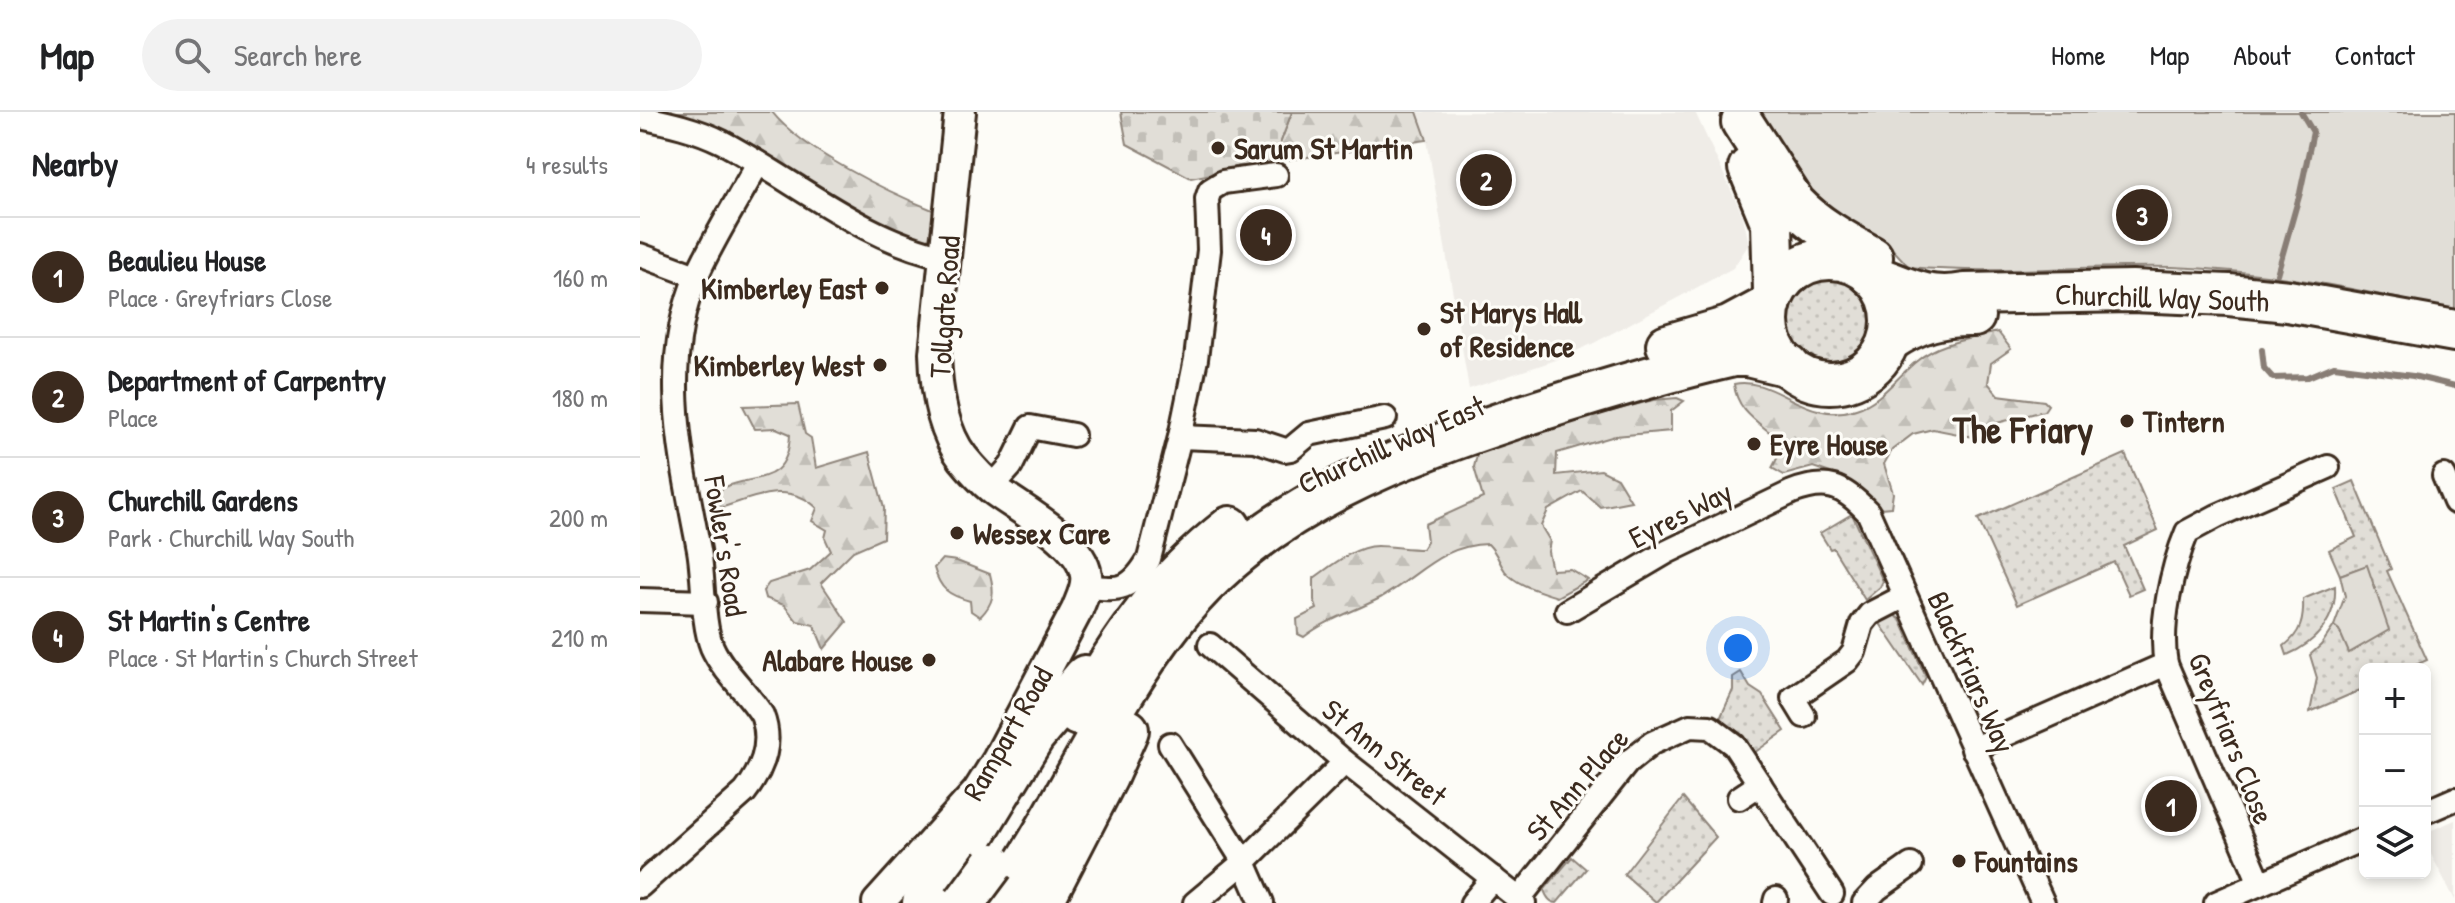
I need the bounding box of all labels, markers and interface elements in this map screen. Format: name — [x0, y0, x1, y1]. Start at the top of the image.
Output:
search box — [142, 19, 702, 91]
text: Map — [40, 29, 94, 81]
icon: search — [170, 33, 214, 77]
text: Search here — [234, 35, 362, 75]
text: Home — [2051, 36, 2106, 74]
text: Map — [2150, 36, 2189, 74]
text: About — [2233, 36, 2291, 74]
text: Contact — [2335, 36, 2415, 74]
place label: Sarum St Martin — [1234, 128, 1413, 168]
marker: Sarum St Martin — [1209, 139, 1227, 157]
text: Nearby — [32, 141, 118, 187]
text: 4 results — [526, 147, 608, 182]
pin: 2 — [1460, 150, 1512, 210]
pin: 3 — [2116, 185, 2168, 245]
pin: 4 — [1240, 205, 1292, 265]
street label: Tollgate Road — [919, 234, 969, 379]
text: Beaulieu House — [108, 240, 266, 280]
text: 1 — [53, 260, 63, 295]
text: 160 m — [553, 260, 608, 295]
place label: Kimberley East — [701, 268, 868, 309]
street label: Churchill Way South — [2054, 273, 2270, 321]
marker: Kimberley East — [873, 279, 891, 297]
text: Place · Greyfriars Close — [108, 280, 332, 315]
place label: St Marys Hall of Residence — [1440, 292, 1583, 366]
marker: St Marys Hall of Residence — [1415, 320, 1433, 338]
place label: Kimberley West — [694, 345, 866, 386]
marker: Kimberley West — [871, 356, 889, 374]
text: Department of Carpentry — [108, 360, 386, 400]
text: 2 — [52, 380, 64, 415]
text: 180 m — [552, 380, 608, 415]
street label: Churchill Way East — [1291, 385, 1491, 503]
text: Place — [108, 400, 158, 435]
place label: Tintern — [2142, 401, 2225, 441]
district label: The Friary — [1952, 403, 2093, 456]
marker: Tintern — [2118, 412, 2136, 430]
place label: Eyre House — [1770, 424, 1888, 465]
marker: Eyre House — [1745, 435, 1763, 453]
street label: Eyres Way — [1622, 471, 1738, 557]
street label: Fowler's Road — [695, 472, 757, 619]
text: Churchill Gardens — [108, 480, 298, 520]
text: 3 — [52, 500, 64, 535]
text: 200 m — [549, 500, 608, 535]
place label: Wessex Care — [973, 513, 1111, 553]
text: Park · Churchill Way South — [108, 520, 354, 555]
marker: Wessex Care — [948, 524, 966, 542]
street label: Blackfriars Way — [1919, 585, 2025, 759]
text: St Martin's Centre — [108, 600, 310, 640]
text: 4 — [53, 620, 63, 655]
text: 210 m — [551, 620, 608, 655]
your location — [1718, 628, 1758, 668]
text: Place · St Martin's Church Street — [108, 640, 418, 675]
place label: Alabare House — [762, 640, 913, 680]
street label: Greyfriars Close — [2179, 646, 2285, 830]
marker: Alabare House — [920, 651, 938, 669]
street label: Rampart Road — [953, 659, 1062, 807]
map controls — [2359, 663, 2431, 879]
button: + — [2359, 663, 2431, 735]
street label: St Ann Street — [1314, 689, 1456, 815]
street label: St Ann Place — [1517, 719, 1637, 849]
button: − — [2359, 735, 2431, 807]
pin: 1 — [2145, 776, 2197, 836]
button: layers — [2359, 807, 2431, 879]
place label: Fountains — [1974, 841, 2078, 881]
marker: Fountains — [1950, 852, 1968, 870]

